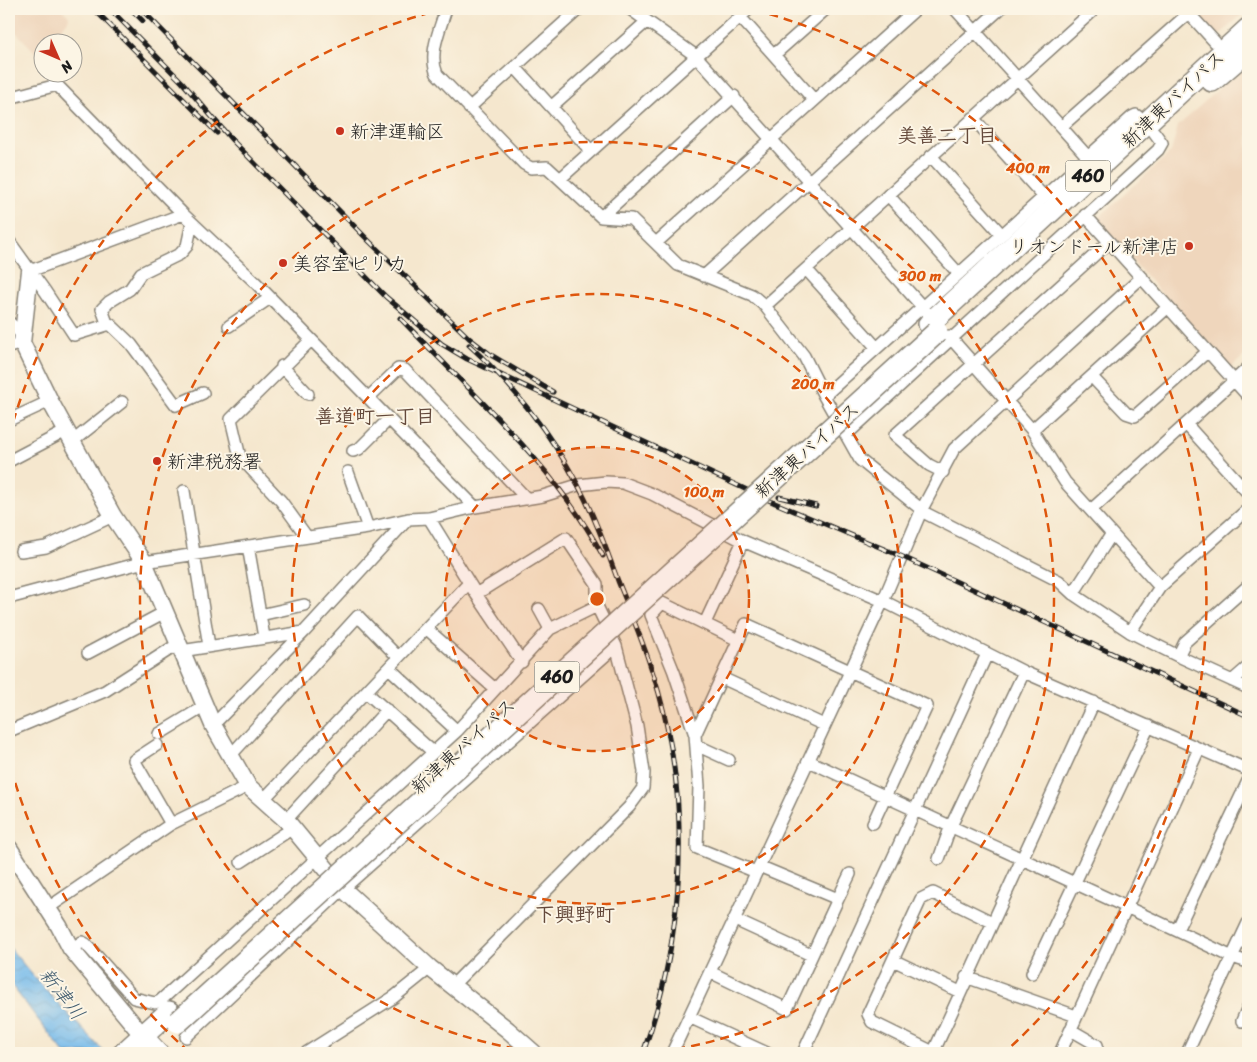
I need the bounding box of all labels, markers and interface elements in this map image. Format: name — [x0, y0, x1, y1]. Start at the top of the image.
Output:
north arrow — [32, 32, 82, 82]
street label: 新津東バイパス — [1113, 42, 1233, 156]
text: N — [54, 54, 80, 79]
place label: 新津運輸区 — [350, 115, 445, 148]
district label: 美善二丁目 — [897, 118, 997, 153]
marker: 新津運輸区 — [334, 125, 346, 137]
text: 400 m — [1005, 155, 1050, 181]
road number: 460 — [1066, 160, 1110, 192]
place label: リオンドール新津店 — [1009, 230, 1179, 263]
marker: リオンドール新津店 — [1183, 240, 1195, 252]
place label: 美容室ピリカ — [293, 247, 407, 280]
marker: 美容室ピリカ — [277, 257, 289, 269]
text: 300 m — [898, 263, 942, 289]
text: 200 m — [790, 371, 835, 397]
street label: 新津東バイパス — [747, 393, 867, 507]
district label: 善道町一丁目 — [315, 399, 435, 434]
place label: 新津税務署 — [167, 445, 262, 478]
marker: 新津税務署 — [151, 455, 163, 467]
text: 100 m — [684, 479, 725, 505]
centre of rings — [588, 590, 606, 608]
road number: 460 — [534, 662, 580, 692]
street label: 新津東バイパス — [403, 689, 523, 803]
district label: 下興野町 — [535, 897, 615, 932]
water label: 新津川 — [30, 960, 94, 1028]

